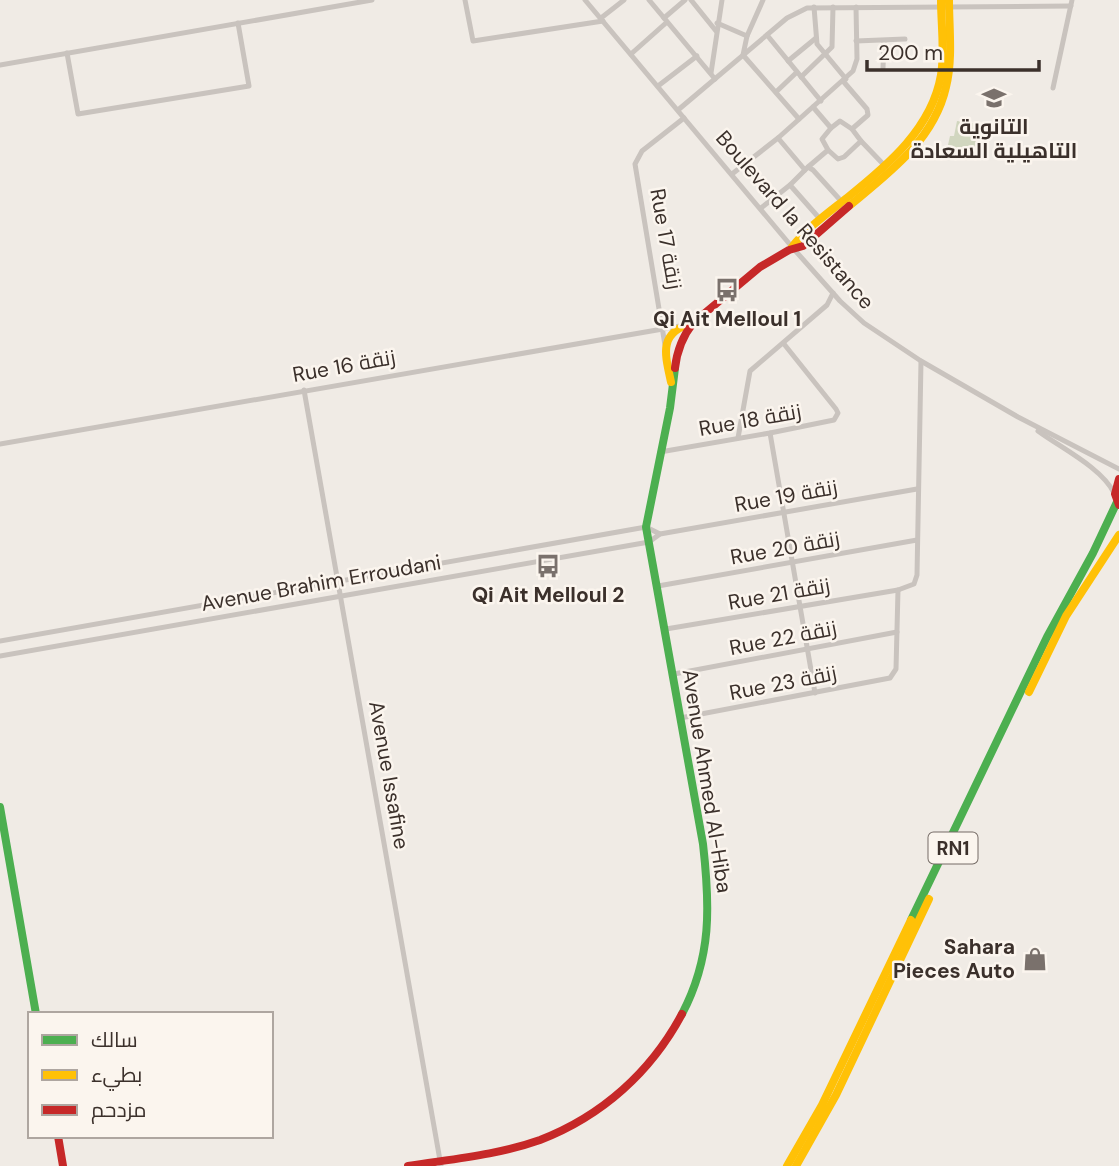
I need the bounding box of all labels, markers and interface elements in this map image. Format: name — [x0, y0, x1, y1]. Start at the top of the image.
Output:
scale bar — [867, 28, 1038, 72]
text: 200 m — [878, 39, 943, 67]
school or university icon: التانوية التاهيلية السعادة — [980, 84, 1008, 112]
place label: التانوية التاهيلية السعادة — [911, 113, 1077, 165]
street label: Boulevard la Resistance — [710, 125, 880, 315]
street label: Rue 17 زنقة — [643, 186, 689, 292]
bus stop icon: Qi Ait Melloul 1 — [713, 276, 741, 304]
place label: Qi Ait Melloul 1 — [653, 305, 801, 333]
street label: Rue 16 زنقة — [290, 343, 398, 389]
street label: Rue 18 زنقة — [697, 397, 803, 443]
street label: Rue 19 زنقة — [732, 473, 840, 519]
street label: Rue 20 زنقة — [728, 525, 842, 571]
street label: Avenue Brahim Erroudani — [199, 548, 443, 618]
bus stop icon: Qi Ait Melloul 2 — [534, 552, 562, 580]
street label: Rue 21 زنقة — [726, 571, 832, 617]
place label: Qi Ait Melloul 2 — [472, 581, 624, 609]
street label: Rue 22 زنقة — [727, 614, 839, 662]
street label: Rue 23 زنقة — [727, 659, 839, 707]
street label: Avenue Ahmed Al-Hiba — [675, 667, 739, 895]
street label: Avenue Issafine — [362, 699, 416, 851]
road number: RN1 — [928, 832, 978, 863]
place label: Sahara Pieces Auto — [893, 933, 1015, 985]
shop icon: Sahara Pieces Auto — [1021, 945, 1049, 973]
legend — [28, 1012, 273, 1138]
text: سالك — [91, 1026, 138, 1054]
text: بطيء — [91, 1061, 142, 1091]
text: مزدحم — [91, 1096, 146, 1124]

